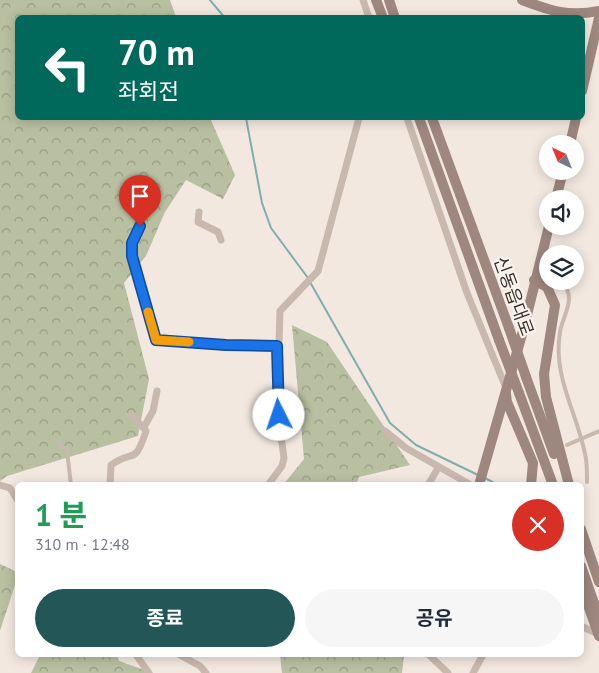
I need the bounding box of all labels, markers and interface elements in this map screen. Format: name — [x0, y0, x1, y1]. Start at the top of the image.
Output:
text: 70 m — [118, 29, 195, 75]
icon: left — [35, 35, 100, 100]
text: 좌회전 — [118, 77, 179, 105]
north arrow — [539, 135, 584, 180]
map controls — [539, 135, 584, 290]
pin — [119, 175, 161, 226]
icon: arrive — [126, 182, 154, 210]
button: sound — [539, 190, 584, 235]
button: layers — [539, 245, 584, 290]
street label: 신동읍대로 — [489, 253, 539, 339]
position arrow — [252, 388, 304, 440]
text: 1 분 — [35, 495, 87, 534]
button: close — [512, 499, 564, 551]
text: 310 m · 12:48 — [35, 534, 130, 554]
button: 종료 — [35, 589, 295, 647]
button: 공유 — [305, 589, 564, 647]

